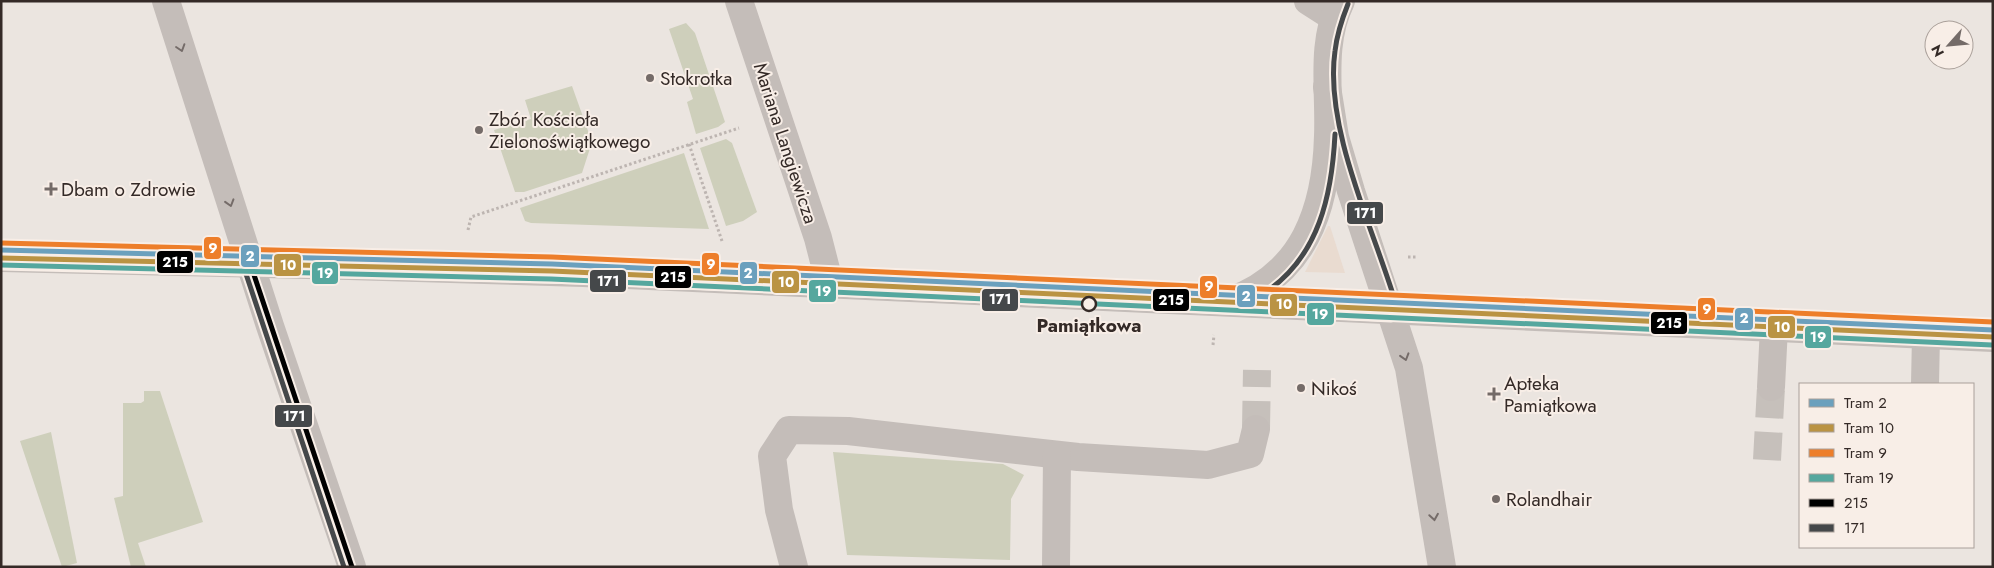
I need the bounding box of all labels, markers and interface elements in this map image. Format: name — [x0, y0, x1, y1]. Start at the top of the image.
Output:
north arrow — [1924, 20, 1974, 70]
text: N — [1926, 41, 1949, 60]
one-way arrow — [175, 43, 185, 51]
street label: Mariana Langiewicza — [747, 59, 824, 227]
place label: Stokrotka — [660, 65, 732, 92]
marker: Stokrotka — [644, 72, 656, 84]
place label: Zbór Kościoła Zielonoświątkowego — [489, 106, 650, 155]
marker: Zbór Kościoła Zielonoświątkowego — [473, 124, 485, 136]
place label: Dbam o Zdrowie — [61, 176, 196, 203]
marker: Dbam o Zdrowie — [45, 183, 57, 195]
one-way arrow — [224, 198, 234, 206]
line badge: 171 — [1346, 201, 1384, 225]
text: 171 — [1354, 203, 1376, 223]
line badge: 9 — [203, 236, 222, 260]
text: 9 — [208, 238, 218, 258]
line badge: 2 — [240, 244, 260, 268]
text: 2 — [245, 246, 255, 266]
line badge: 215 — [156, 250, 194, 274]
text: 215 — [162, 252, 188, 272]
line badge: 9 — [701, 252, 720, 276]
line badge: 10 — [273, 253, 302, 277]
text: 9 — [706, 254, 716, 274]
text: 10 — [280, 255, 296, 275]
line badge: 19 — [311, 261, 339, 285]
line badge: 2 — [739, 261, 758, 285]
text: 19 — [317, 263, 333, 283]
text: 2 — [743, 263, 753, 283]
line badge: 215 — [654, 265, 692, 289]
text: 215 — [660, 267, 686, 287]
line badge: 171 — [589, 269, 627, 293]
line badge: 10 — [771, 270, 800, 294]
text: 171 — [597, 271, 619, 291]
text: 10 — [778, 272, 794, 292]
line badge: 9 — [1199, 275, 1218, 299]
text: 9 — [1204, 276, 1214, 296]
line badge: 19 — [808, 279, 837, 303]
text: 19 — [815, 281, 831, 301]
line badge: 2 — [1236, 284, 1256, 308]
text: 2 — [1241, 286, 1251, 306]
line badge: 171 — [981, 288, 1019, 312]
line badge: 215 — [1152, 288, 1190, 312]
text: 171 — [989, 289, 1011, 309]
text: 215 — [1158, 290, 1184, 310]
line badge: 10 — [1269, 293, 1298, 317]
text: 10 — [1276, 294, 1292, 314]
marker: Pamiątkowa — [1081, 296, 1097, 312]
line badge: 9 — [1697, 297, 1716, 321]
text: 9 — [1702, 299, 1712, 319]
line badge: 19 — [1306, 302, 1335, 326]
text: 19 — [1312, 304, 1328, 324]
line badge: 2 — [1734, 307, 1754, 331]
text: 2 — [1739, 308, 1749, 328]
line badge: 215 — [1650, 311, 1688, 335]
place label: Pamiątkowa — [1036, 312, 1142, 339]
text: 215 — [1656, 313, 1682, 333]
line badge: 10 — [1767, 315, 1796, 339]
text: 10 — [1774, 317, 1790, 337]
line badge: 19 — [1804, 325, 1832, 349]
text: 19 — [1810, 327, 1826, 347]
one-way arrow — [1400, 353, 1410, 361]
place label: Apteka Pamiątkowa — [1504, 370, 1597, 419]
place label: Nikoś — [1311, 375, 1357, 402]
marker: Nikoś — [1295, 382, 1307, 394]
legend — [1799, 383, 1974, 548]
marker: Apteka Pamiątkowa — [1488, 388, 1500, 400]
text: Tram 2 — [1844, 392, 1887, 414]
line badge: 171 — [274, 404, 313, 428]
text: 171 — [283, 406, 305, 426]
text: Tram 10 — [1844, 417, 1894, 439]
text: Tram 9 — [1844, 442, 1887, 464]
text: Tram 19 — [1844, 467, 1894, 489]
place label: Rolandhair — [1506, 486, 1592, 513]
text: 215 — [1844, 492, 1868, 514]
marker: Rolandhair — [1490, 493, 1502, 505]
one-way arrow — [1429, 513, 1439, 522]
text: 171 — [1844, 517, 1865, 539]

